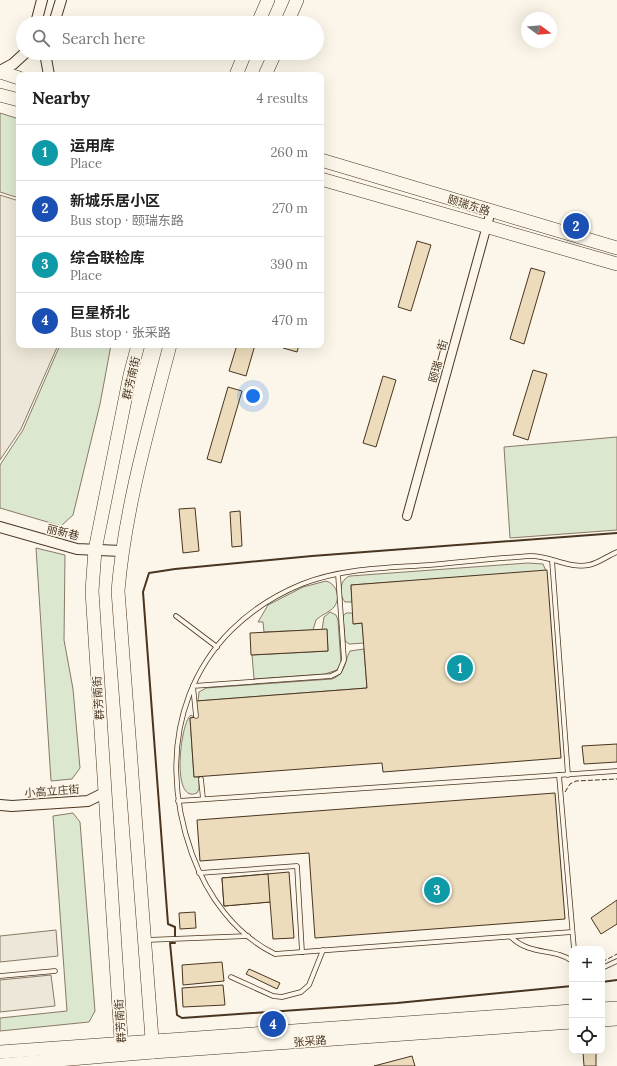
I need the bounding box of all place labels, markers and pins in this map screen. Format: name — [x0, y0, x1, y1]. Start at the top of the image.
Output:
pin: 2 — [563, 211, 589, 241]
pin: 1 — [447, 653, 473, 683]
pin: 3 — [424, 875, 450, 905]
pin: 4 — [260, 1009, 286, 1039]

